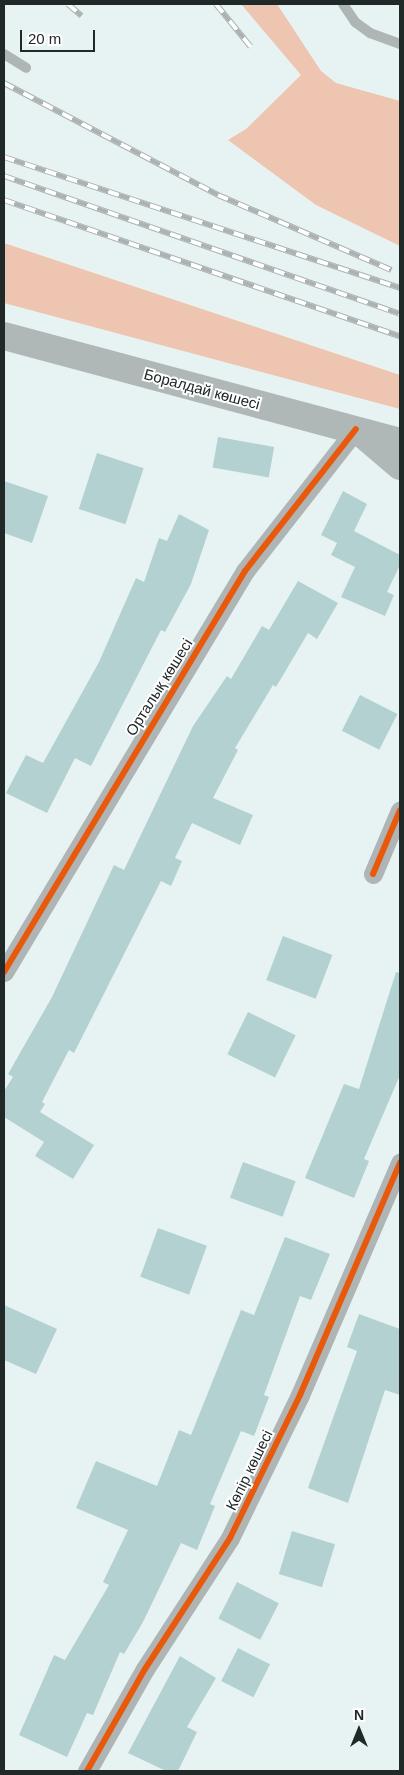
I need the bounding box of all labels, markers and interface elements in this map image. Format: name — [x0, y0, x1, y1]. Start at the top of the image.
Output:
scale bar — [22, 20, 98, 52]
text: 20 m — [28, 30, 61, 47]
street label: Боралдай көшесі — [142, 365, 262, 413]
street label: Орталық көшесі — [122, 635, 196, 739]
street label: Көпір көшесі — [222, 1427, 276, 1513]
north arrow — [334, 1705, 384, 1755]
text: N — [354, 1707, 364, 1723]

